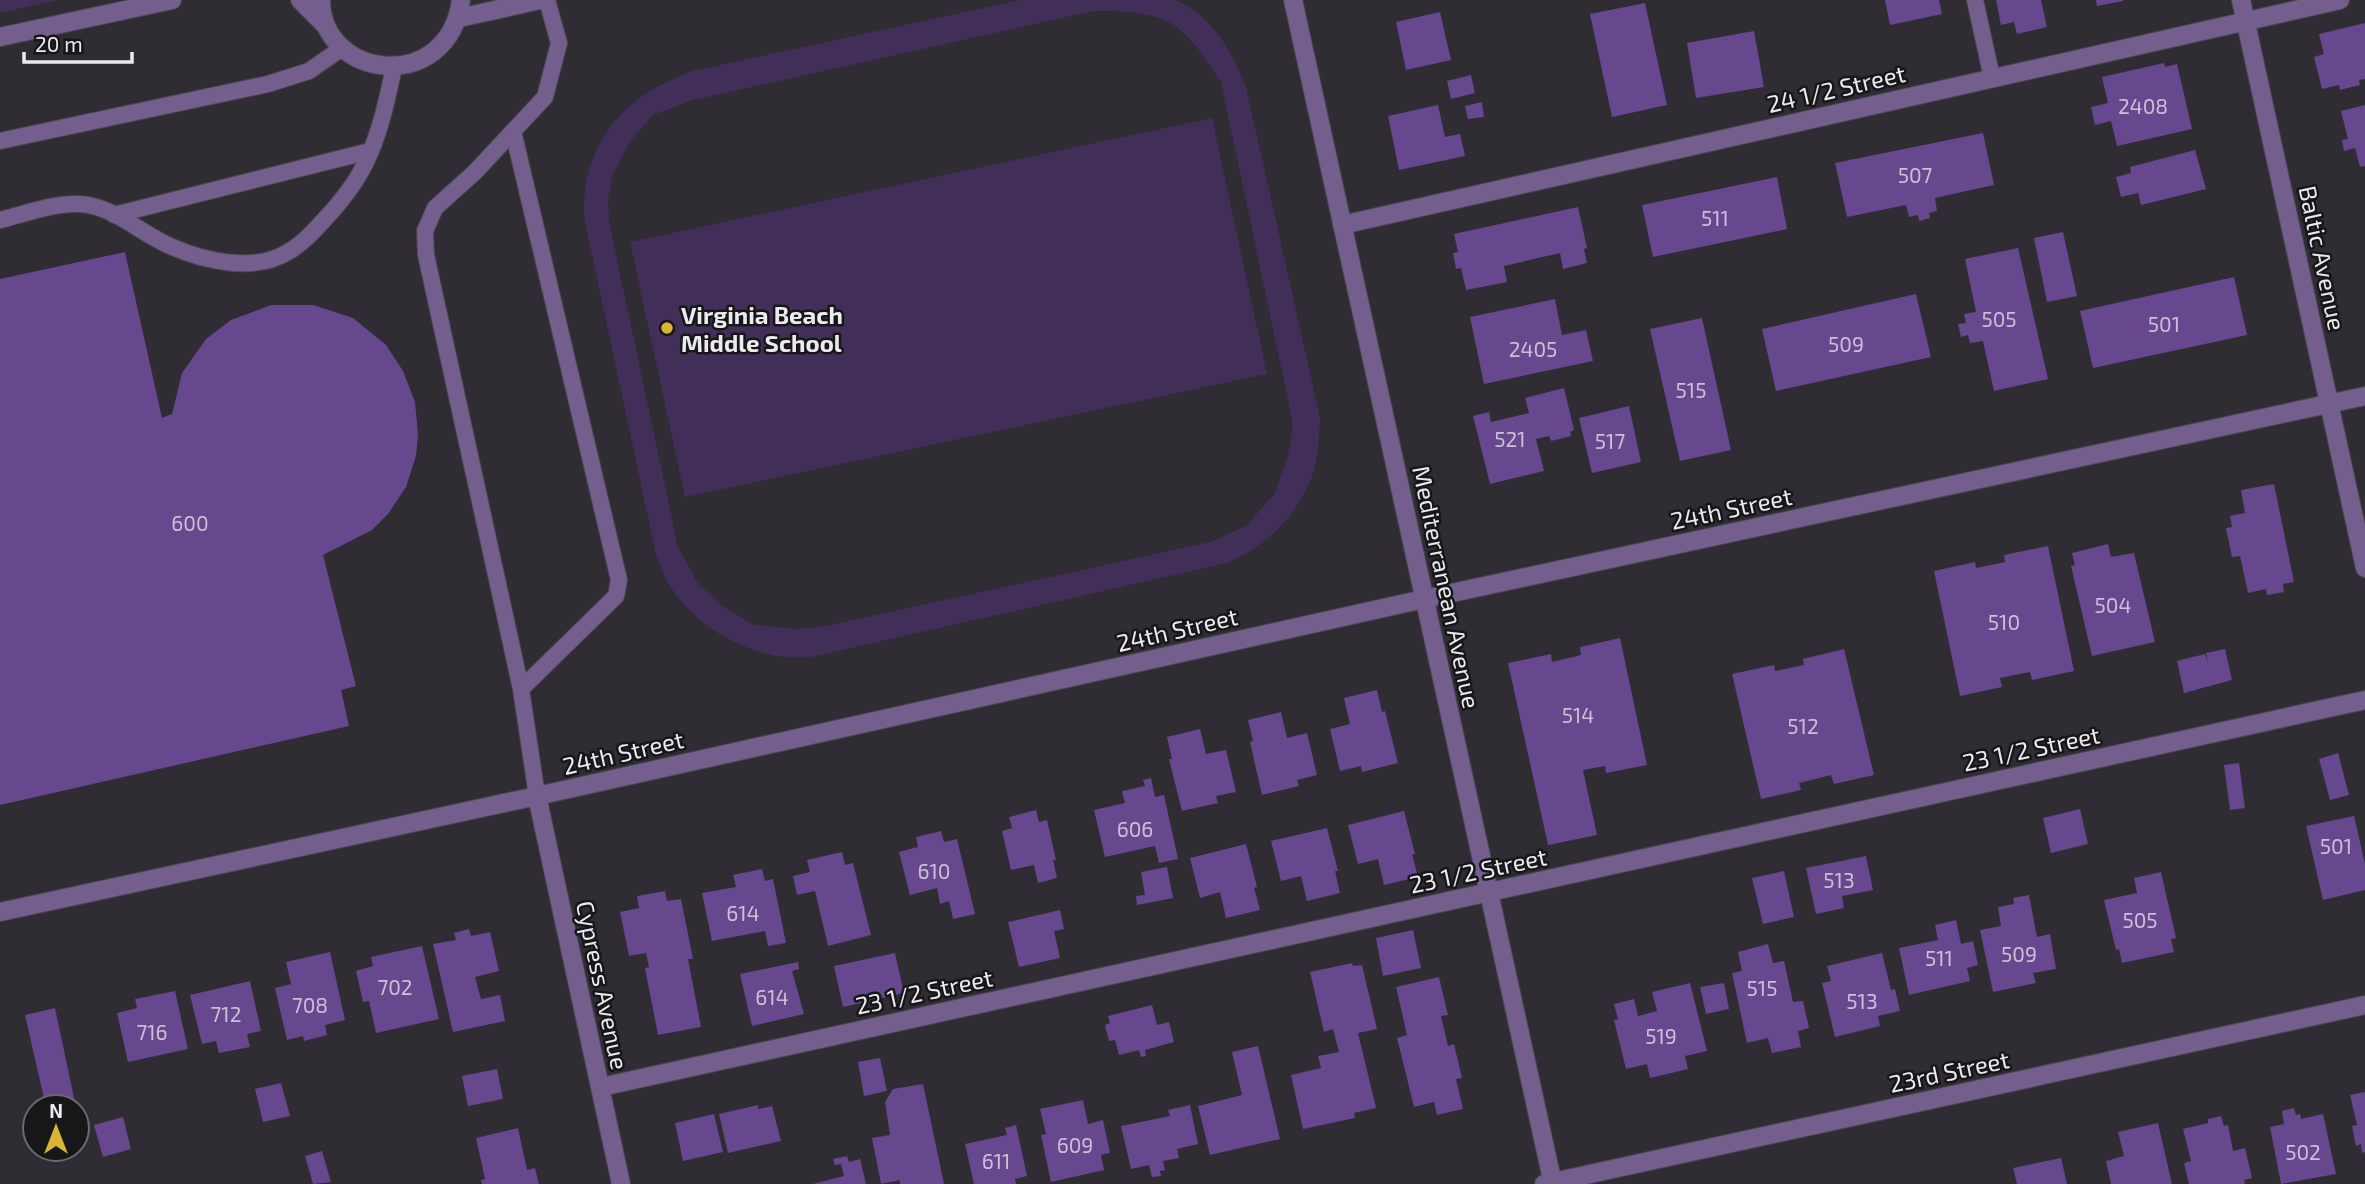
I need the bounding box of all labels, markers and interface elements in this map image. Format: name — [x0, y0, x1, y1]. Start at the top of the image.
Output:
scale bar — [24, 21, 133, 65]
text: 20 m — [35, 31, 83, 56]
street label: 24 1/2 Street — [1764, 58, 1908, 118]
house number: 2408 — [2118, 93, 2168, 118]
house number: 507 — [1898, 162, 1933, 187]
street label: Baltic Avenue — [2294, 183, 2352, 333]
house number: 511 — [1701, 205, 1729, 230]
place label: Virginia Beach Middle School — [681, 300, 843, 357]
house number: 505 — [1981, 306, 2017, 331]
house number: 501 — [2148, 311, 2180, 336]
marker: Virginia Beach Middle School — [659, 320, 675, 336]
house number: 509 — [1828, 331, 1864, 356]
house number: 2405 — [1509, 336, 1557, 361]
house number: 515 — [1676, 377, 1706, 402]
house number: 521 — [1494, 426, 1526, 451]
house number: 517 — [1595, 428, 1625, 453]
street label: Mediterranean Avenue — [1407, 463, 1487, 711]
street label: 24th Street — [1668, 481, 1794, 535]
house number: 600 — [171, 510, 209, 535]
house number: 504 — [2095, 592, 2131, 617]
street label: 24th Street — [1114, 601, 1240, 657]
house number: 510 — [1988, 609, 2020, 634]
house number: 514 — [1562, 702, 1594, 727]
house number: 512 — [1787, 713, 1819, 738]
street label: 23 1/2 Street — [1960, 719, 2102, 777]
street label: 24th Street — [560, 724, 686, 780]
house number: 606 — [1117, 816, 1153, 841]
house number: 501 — [2320, 833, 2352, 858]
street label: 23 1/2 Street — [1407, 841, 1549, 899]
house number: 610 — [917, 858, 951, 883]
house number: 513 — [1823, 867, 1855, 892]
street label: Cypress Avenue — [571, 898, 635, 1072]
house number: 614 — [726, 900, 760, 925]
house number: 505 — [2122, 907, 2158, 932]
house number: 509 — [2001, 941, 2037, 966]
house number: 511 — [1925, 945, 1953, 970]
street label: 23 1/2 Street — [853, 962, 995, 1020]
house number: 702 — [377, 974, 413, 999]
house number: 515 — [1747, 975, 1777, 1000]
house number: 614 — [755, 984, 789, 1009]
house number: 513 — [1846, 988, 1878, 1013]
house number: 708 — [292, 992, 328, 1017]
house number: 712 — [211, 1001, 241, 1026]
house number: 716 — [136, 1019, 168, 1044]
house number: 519 — [1645, 1023, 1677, 1048]
street label: 23rd Street — [1886, 1044, 2012, 1098]
north arrow — [21, 1093, 91, 1163]
text: N — [49, 1099, 63, 1122]
house number: 609 — [1057, 1132, 1093, 1157]
house number: 502 — [2285, 1139, 2321, 1164]
house number: 611 — [982, 1148, 1010, 1173]

